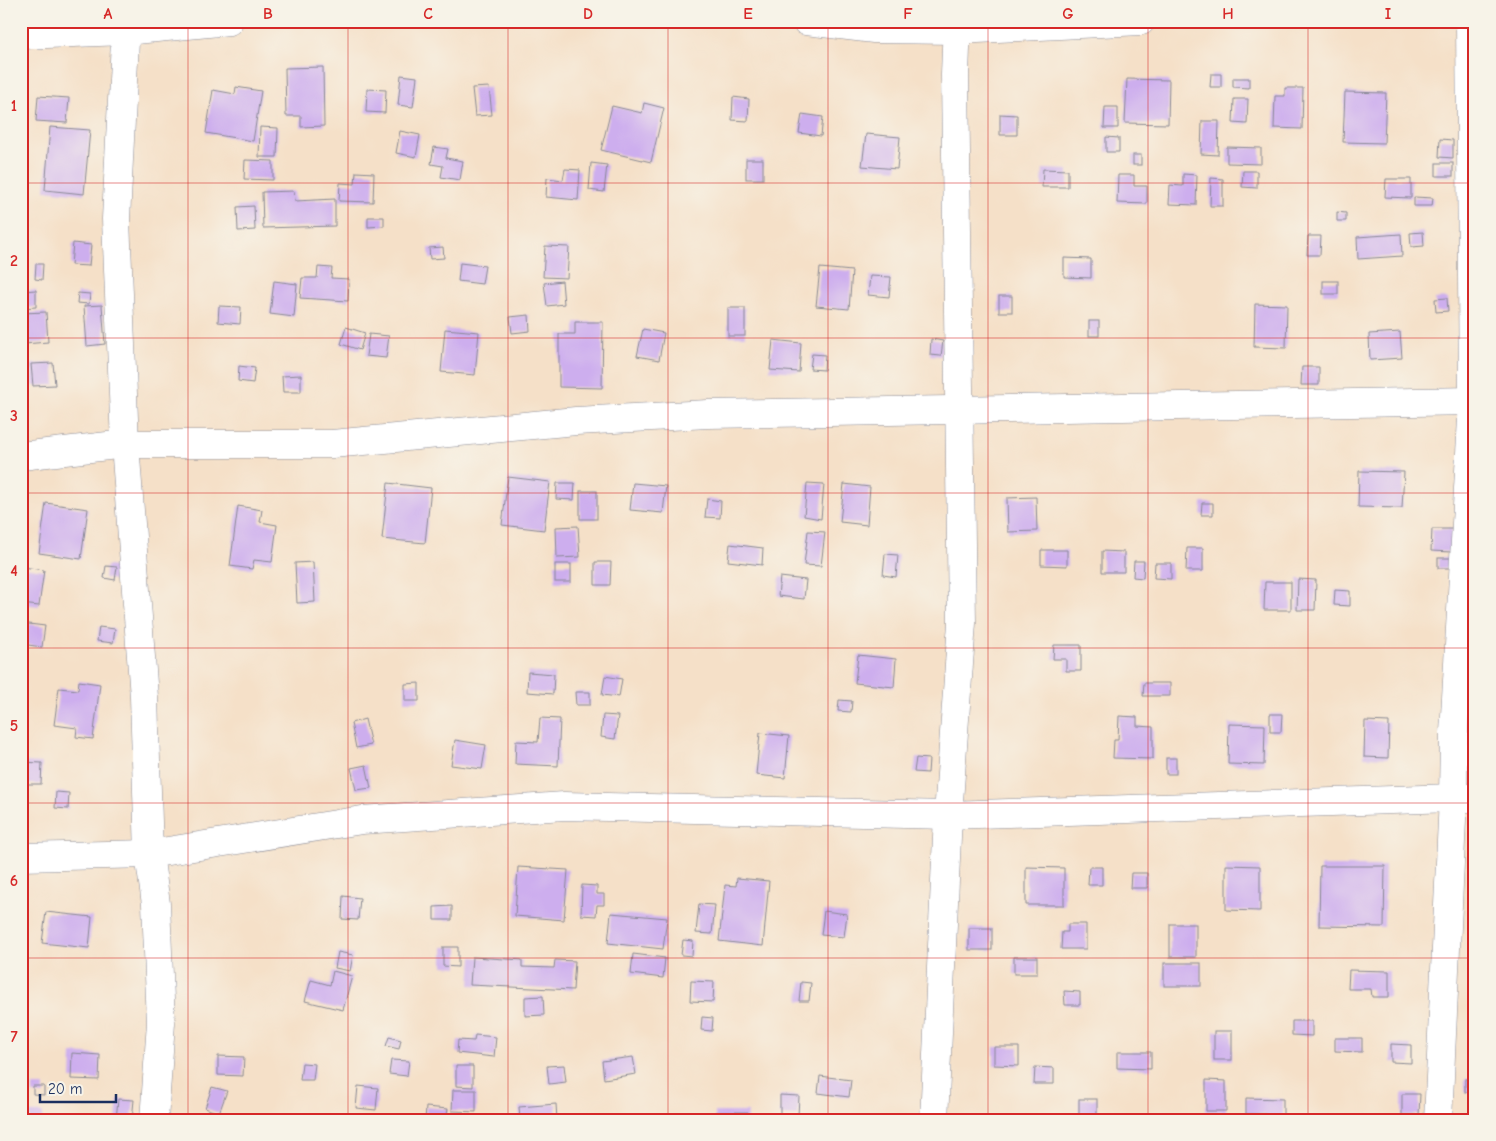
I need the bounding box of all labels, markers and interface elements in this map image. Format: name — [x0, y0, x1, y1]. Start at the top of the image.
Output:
text: A — [104, 5, 113, 23]
text: B — [263, 5, 273, 23]
text: C — [423, 5, 433, 23]
text: D — [583, 5, 593, 23]
text: E — [743, 5, 753, 23]
text: F — [903, 5, 913, 23]
text: G — [1062, 5, 1074, 23]
text: H — [1222, 5, 1234, 23]
text: I — [1385, 5, 1391, 23]
text: 1 — [11, 97, 17, 115]
text: 2 — [10, 252, 18, 270]
text: 3 — [10, 407, 18, 425]
text: 4 — [10, 562, 18, 580]
text: 5 — [10, 717, 18, 735]
text: 6 — [10, 872, 18, 890]
text: 7 — [10, 1028, 18, 1046]
scale bar — [40, 1071, 116, 1103]
text: 20 m — [48, 1080, 82, 1098]

